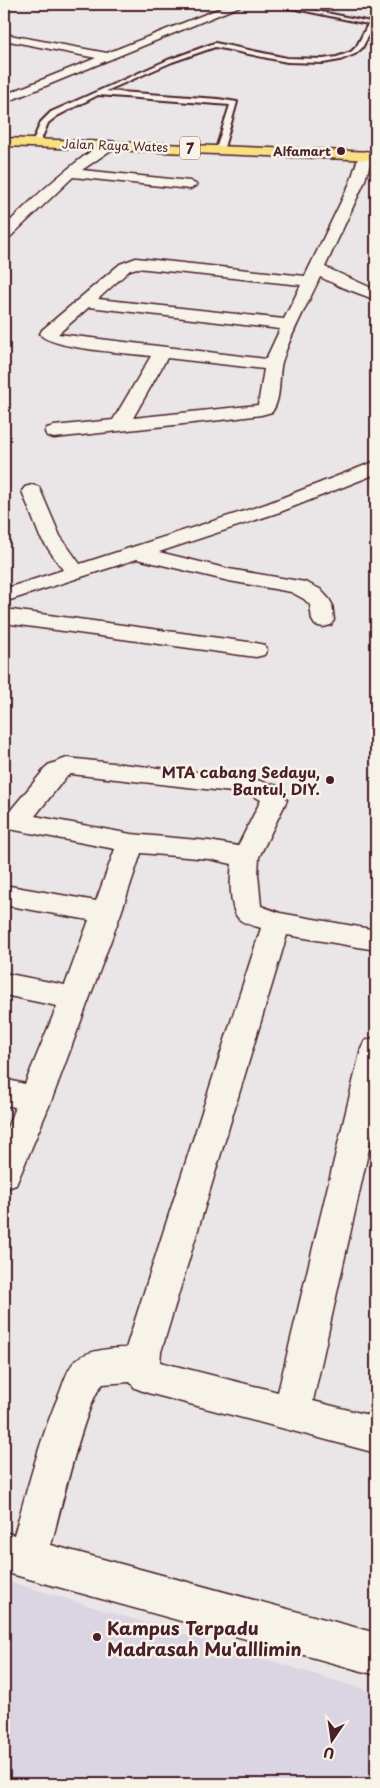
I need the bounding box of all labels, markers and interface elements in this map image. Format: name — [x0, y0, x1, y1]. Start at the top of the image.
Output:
street label: Jalan Raya Wates — [62, 134, 169, 156]
road number: 7 — [180, 136, 200, 160]
place label: Alfamart — [273, 142, 331, 160]
marker: Alfamart — [335, 145, 347, 157]
place label: MTA cabang Sedayu, Bantul, DIY. — [162, 760, 320, 800]
marker: MTA cabang Sedayu, Bantul, DIY. — [324, 774, 336, 786]
place label: Kampus Terpadu Madrasah Mu'alllimin — [107, 1614, 302, 1662]
marker: Kampus Terpadu Madrasah Mu'alllimin — [91, 1631, 103, 1643]
north arrow — [308, 1716, 358, 1766]
text: U — [321, 1742, 337, 1765]

